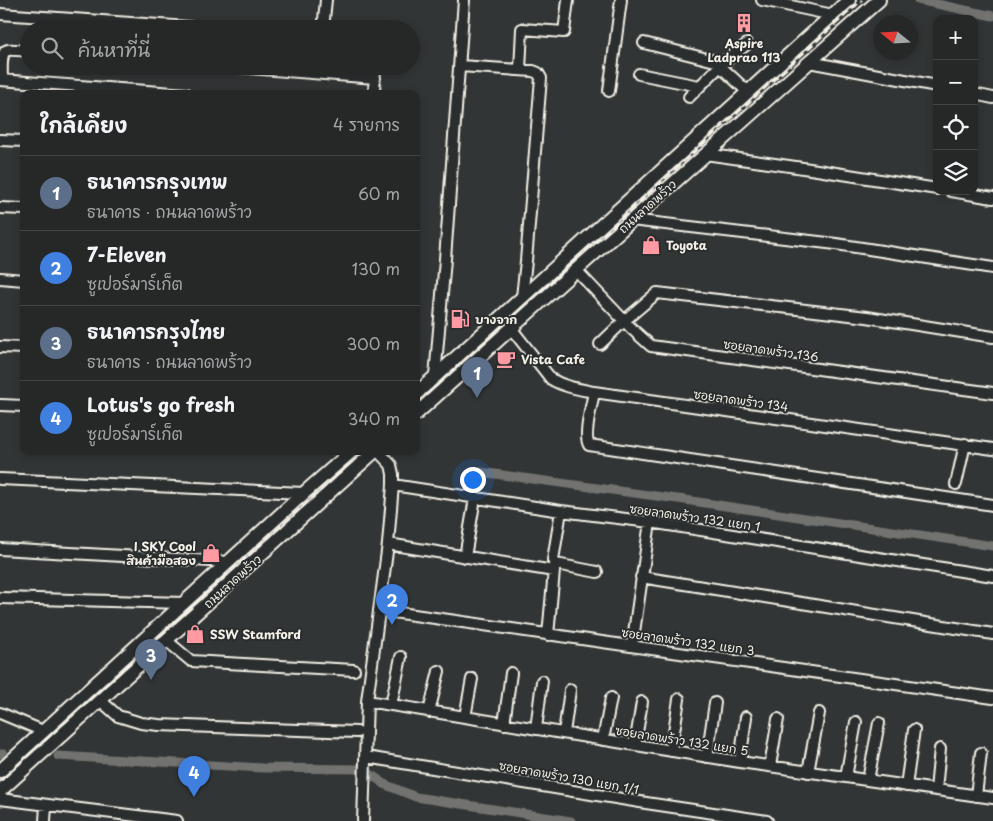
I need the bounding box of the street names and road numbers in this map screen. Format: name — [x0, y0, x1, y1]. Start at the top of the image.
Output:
street label: ถนนลาดพร้าว — [614, 175, 680, 237]
street label: ซอยลาดพร้าว 136 — [722, 334, 820, 366]
street label: ซอยลาดพร้าว 134 — [693, 384, 790, 416]
street label: ซอยลาดพร้าว 132 แยก 1 — [628, 499, 762, 535]
street label: ถนนลาดพร้าว — [199, 550, 265, 612]
street label: ซอยลาดพร้าว 132 แยก 3 — [620, 623, 756, 659]
street label: ซอยลาดพร้าว 132 แยก 5 — [614, 721, 750, 759]
street label: ซอยลาดพร้าว 130 แยก 1/1 — [498, 756, 640, 798]

